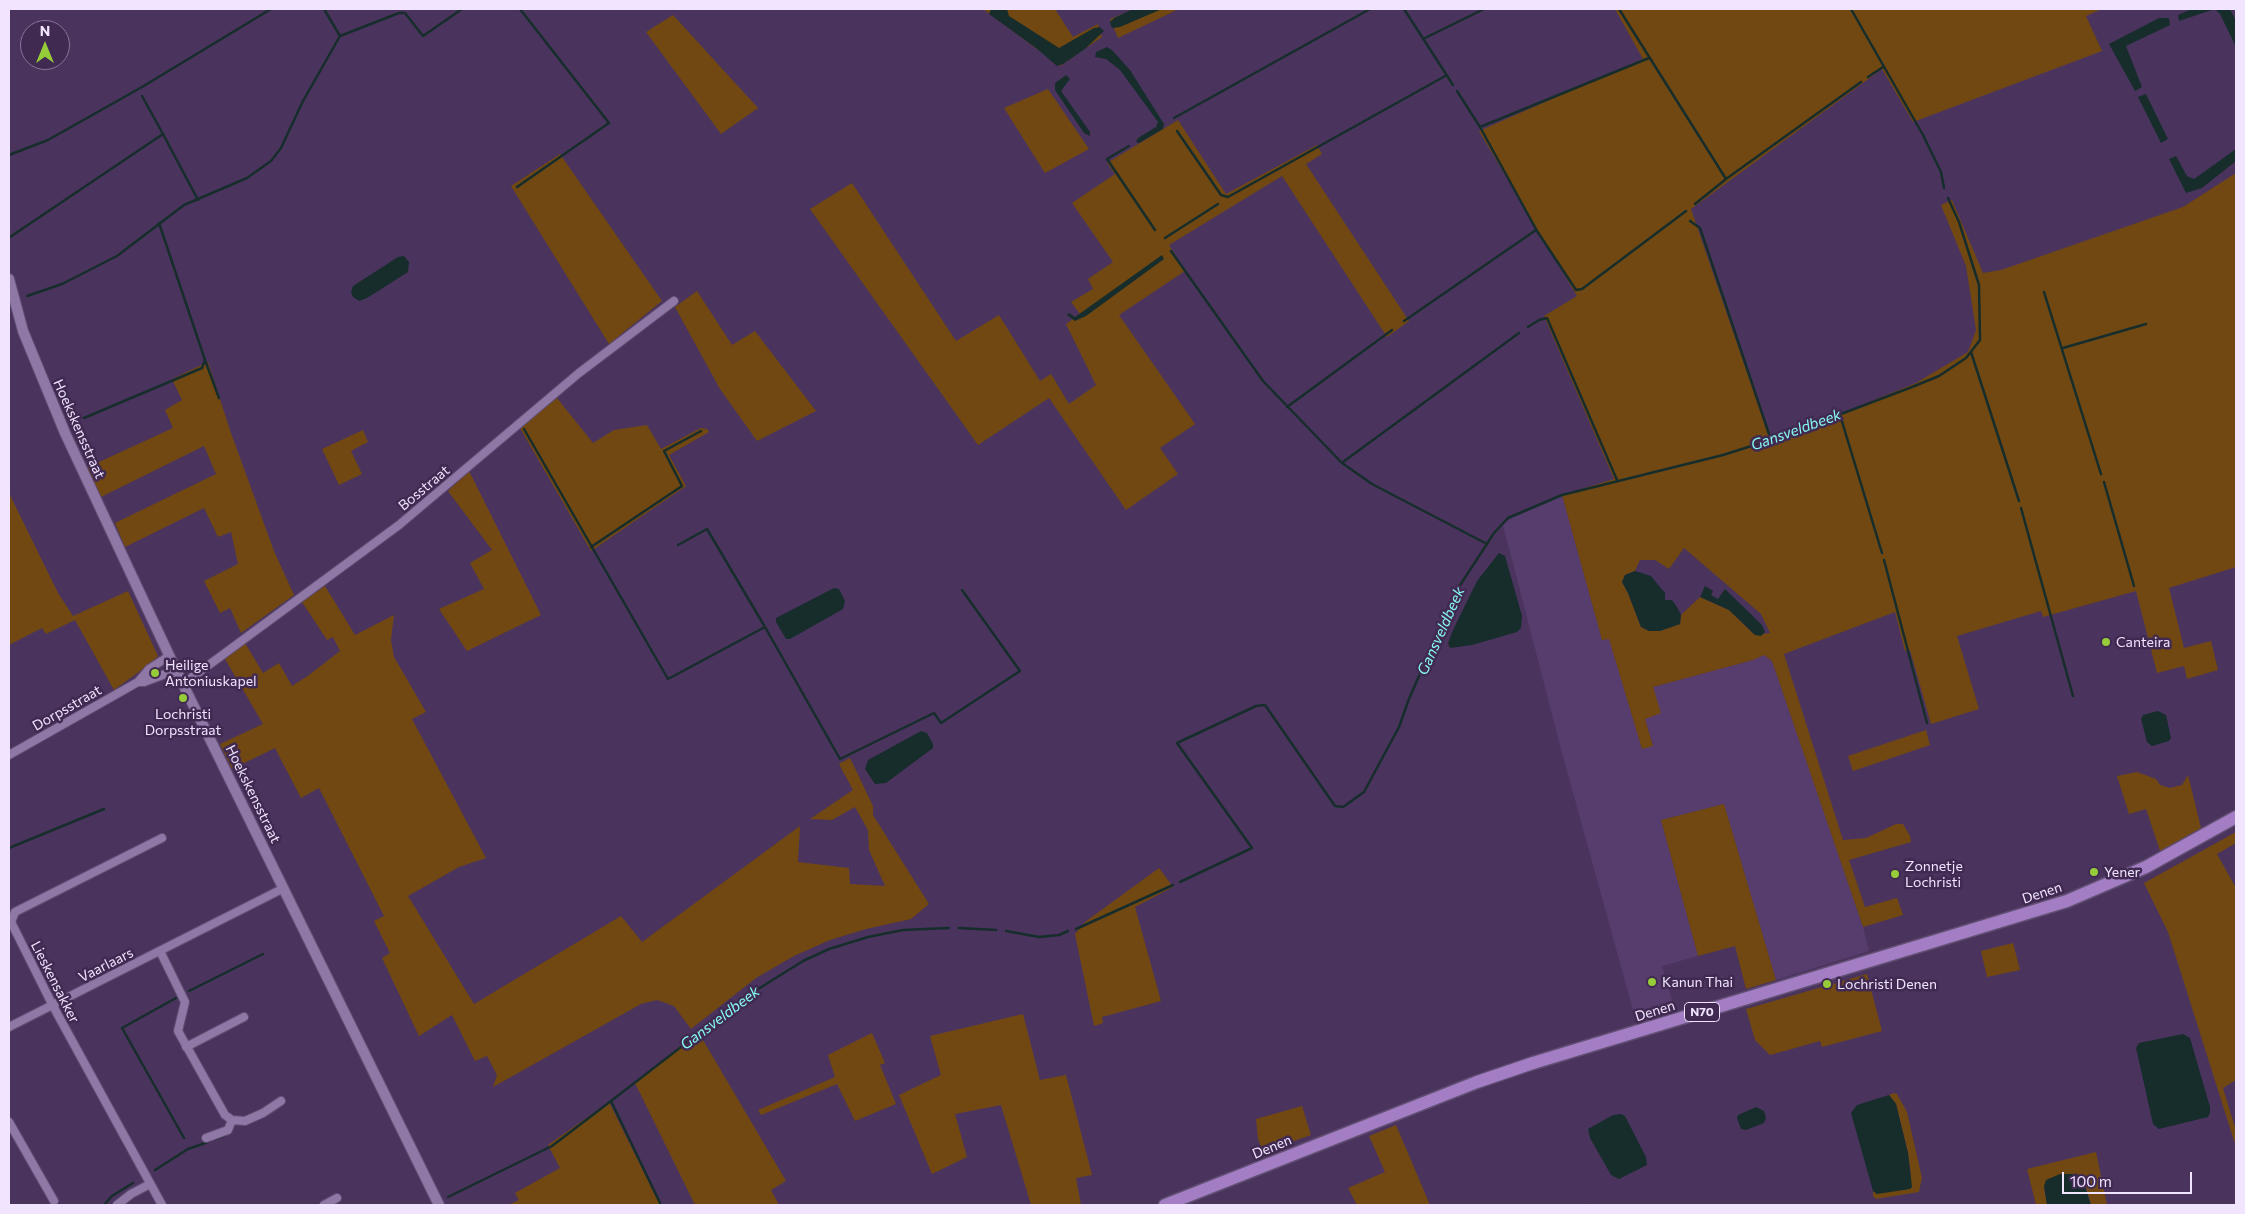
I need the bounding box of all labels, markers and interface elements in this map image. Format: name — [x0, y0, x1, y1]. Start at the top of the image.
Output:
north arrow — [20, 20, 70, 70]
text: N — [40, 22, 50, 39]
street label: Hoekskensstraat — [50, 377, 108, 481]
water label: Gansveldbeek — [1748, 405, 1844, 455]
street label: Bosstraat — [395, 462, 453, 514]
water label: Gansveldbeek — [1414, 584, 1468, 678]
place label: Canteira — [2116, 634, 2170, 650]
marker: Canteira — [2100, 636, 2112, 648]
place label: Heilige Antoniuskapel — [165, 657, 257, 690]
marker: Heilige Antoniuskapel — [149, 667, 161, 679]
street label: Dorpsstraat — [30, 682, 104, 734]
marker: Lochristi Dorpsstraat — [177, 692, 189, 704]
place label: Lochristi Dorpsstraat — [145, 706, 221, 739]
street label: Hoekskensstraat — [222, 742, 284, 846]
place label: Zonnetje Lochristi — [1905, 858, 1963, 890]
place label: Yener — [2104, 864, 2140, 880]
marker: Yener — [2088, 866, 2100, 878]
marker: Zonnetje Lochristi — [1889, 868, 1901, 880]
street label: Denen — [2020, 879, 2064, 907]
street label: Lieskensakker — [27, 938, 83, 1026]
street label: Vaarlaars — [76, 944, 136, 986]
place label: Kanun Thai — [1662, 974, 1733, 990]
marker: Kanun Thai — [1646, 976, 1658, 988]
place label: Lochristi Denen — [1837, 976, 1937, 992]
marker: Lochristi Denen — [1821, 978, 1833, 990]
water label: Gansveldbeek — [677, 982, 763, 1054]
street label: Denen — [1633, 997, 1677, 1025]
road number: N70 — [1684, 1002, 1720, 1022]
street label: Denen — [1250, 1132, 1294, 1162]
scale bar — [2065, 1162, 2195, 1194]
text: 100 m — [2070, 1172, 2112, 1190]

